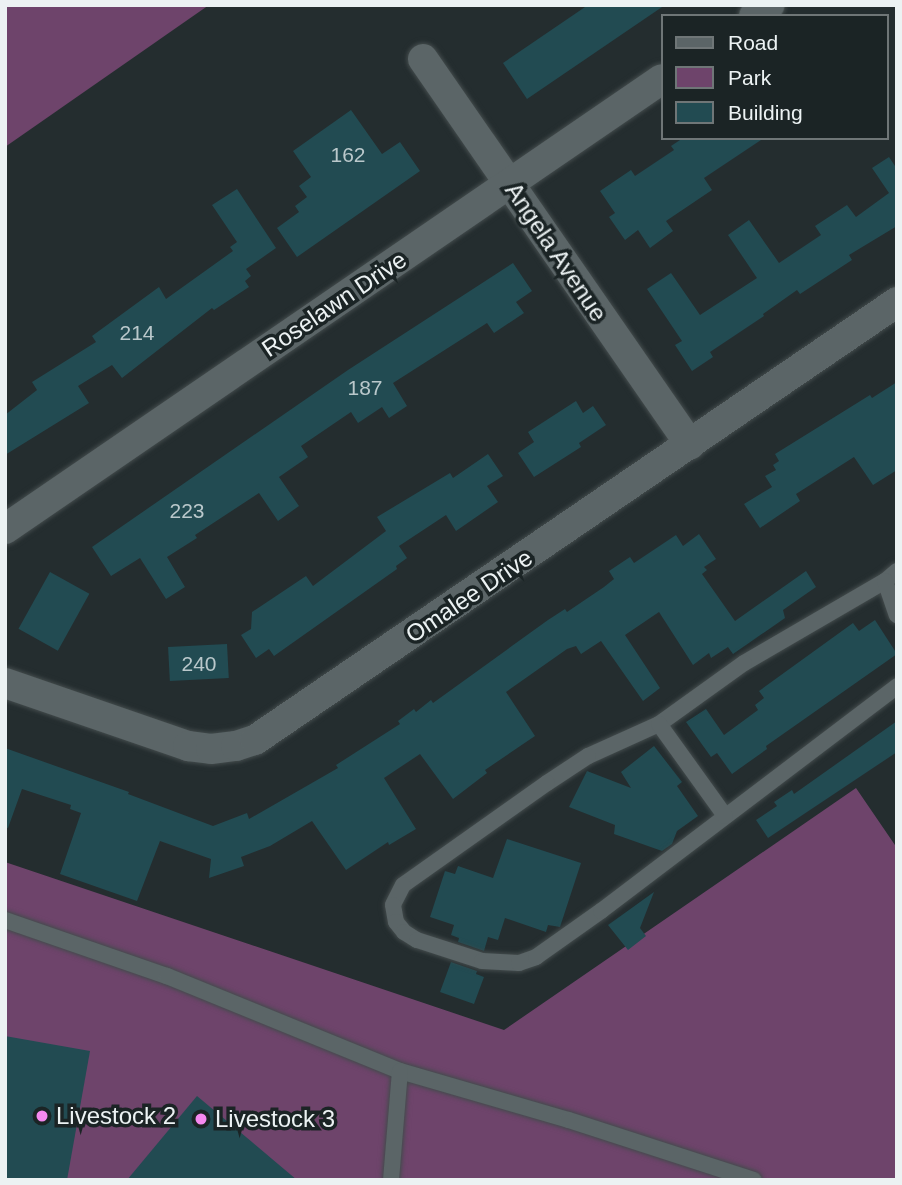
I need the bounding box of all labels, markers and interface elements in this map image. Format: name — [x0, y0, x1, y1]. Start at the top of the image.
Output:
legend — [660, 14, 888, 140]
text: Road — [728, 31, 778, 54]
text: Park — [728, 66, 771, 89]
text: Building — [728, 101, 803, 124]
house number: 162 — [330, 142, 366, 168]
street label: Angela Avenue — [499, 177, 613, 327]
street label: Roselawn Drive — [256, 245, 412, 363]
house number: 214 — [119, 320, 155, 346]
house number: 187 — [347, 375, 383, 401]
house number: 223 — [169, 498, 205, 524]
street label: Omalee Drive — [400, 543, 538, 649]
house number: 240 — [181, 651, 217, 677]
place label: Livestock 2 — [56, 1102, 176, 1130]
place label: Livestock 3 — [215, 1105, 335, 1133]
marker: Livestock 2 — [34, 1108, 50, 1124]
marker: Livestock 3 — [193, 1111, 209, 1127]

